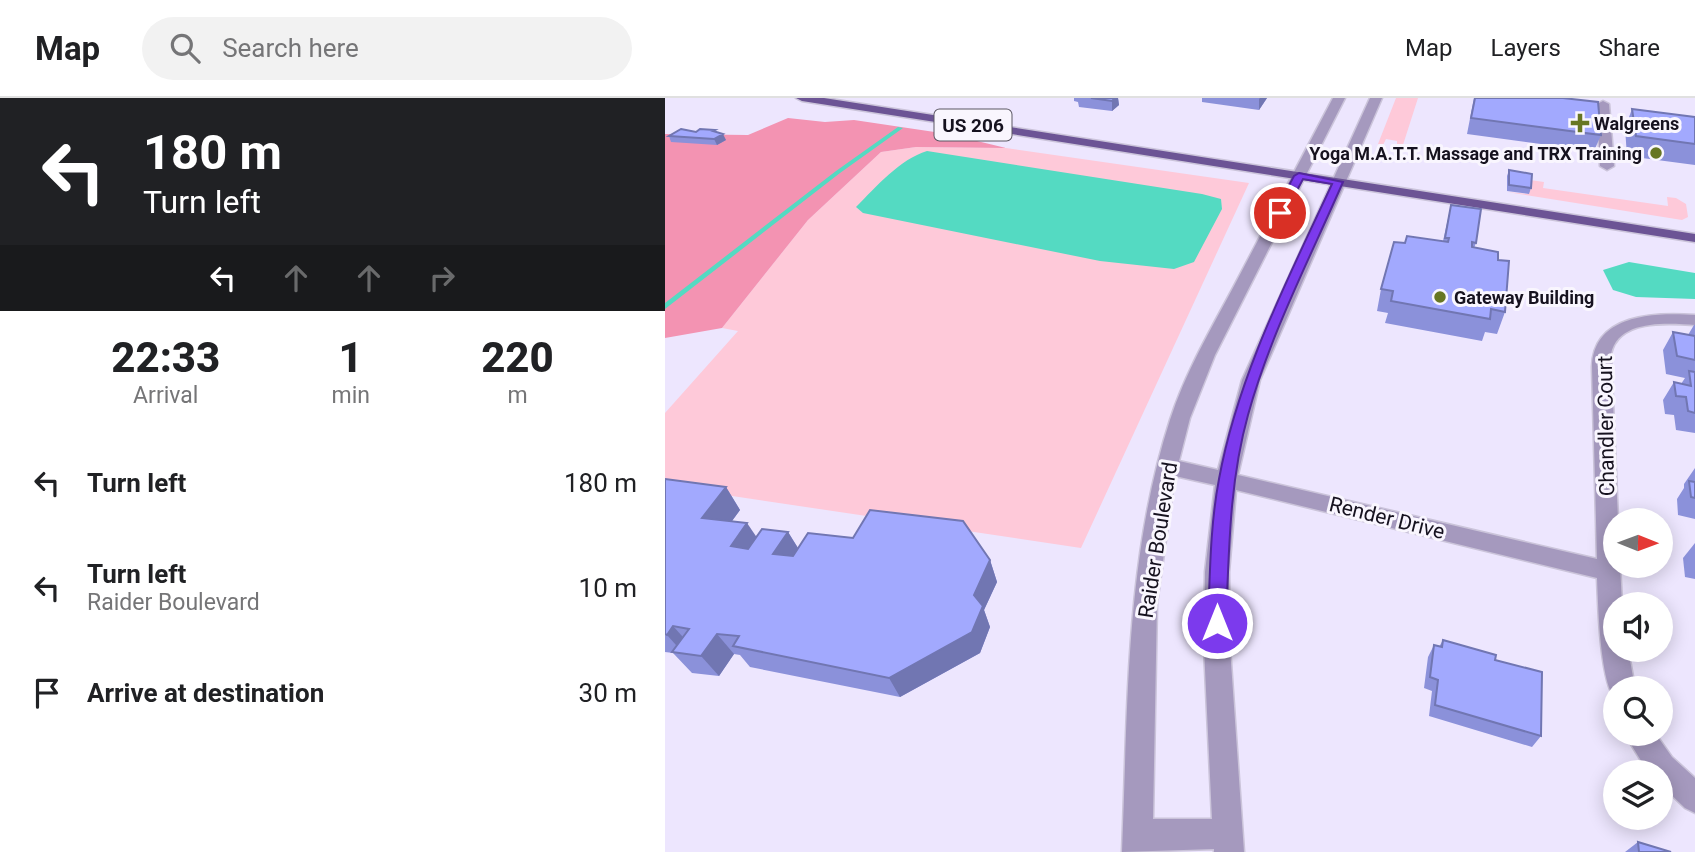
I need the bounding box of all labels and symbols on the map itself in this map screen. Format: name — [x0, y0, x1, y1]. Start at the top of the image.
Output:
road number: US 206 — [935, 110, 1011, 140]
place label: Walgreens — [1594, 113, 1679, 134]
marker: Walgreens — [1572, 115, 1588, 131]
place label: Yoga M.A.T.T. Massage and TRX Training — [1309, 143, 1642, 164]
marker: Yoga M.A.T.T. Massage and TRX Training — [1648, 145, 1664, 161]
pin — [1250, 183, 1310, 243]
place label: Gateway Building — [1454, 287, 1594, 308]
marker: Gateway Building — [1432, 289, 1448, 305]
street label: Chandler Court — [1593, 355, 1619, 496]
street label: Raider Boulevard — [1134, 460, 1182, 620]
street label: Render Drive — [1327, 492, 1447, 544]
north arrow — [1603, 508, 1673, 578]
position arrow — [1180, 586, 1254, 660]

